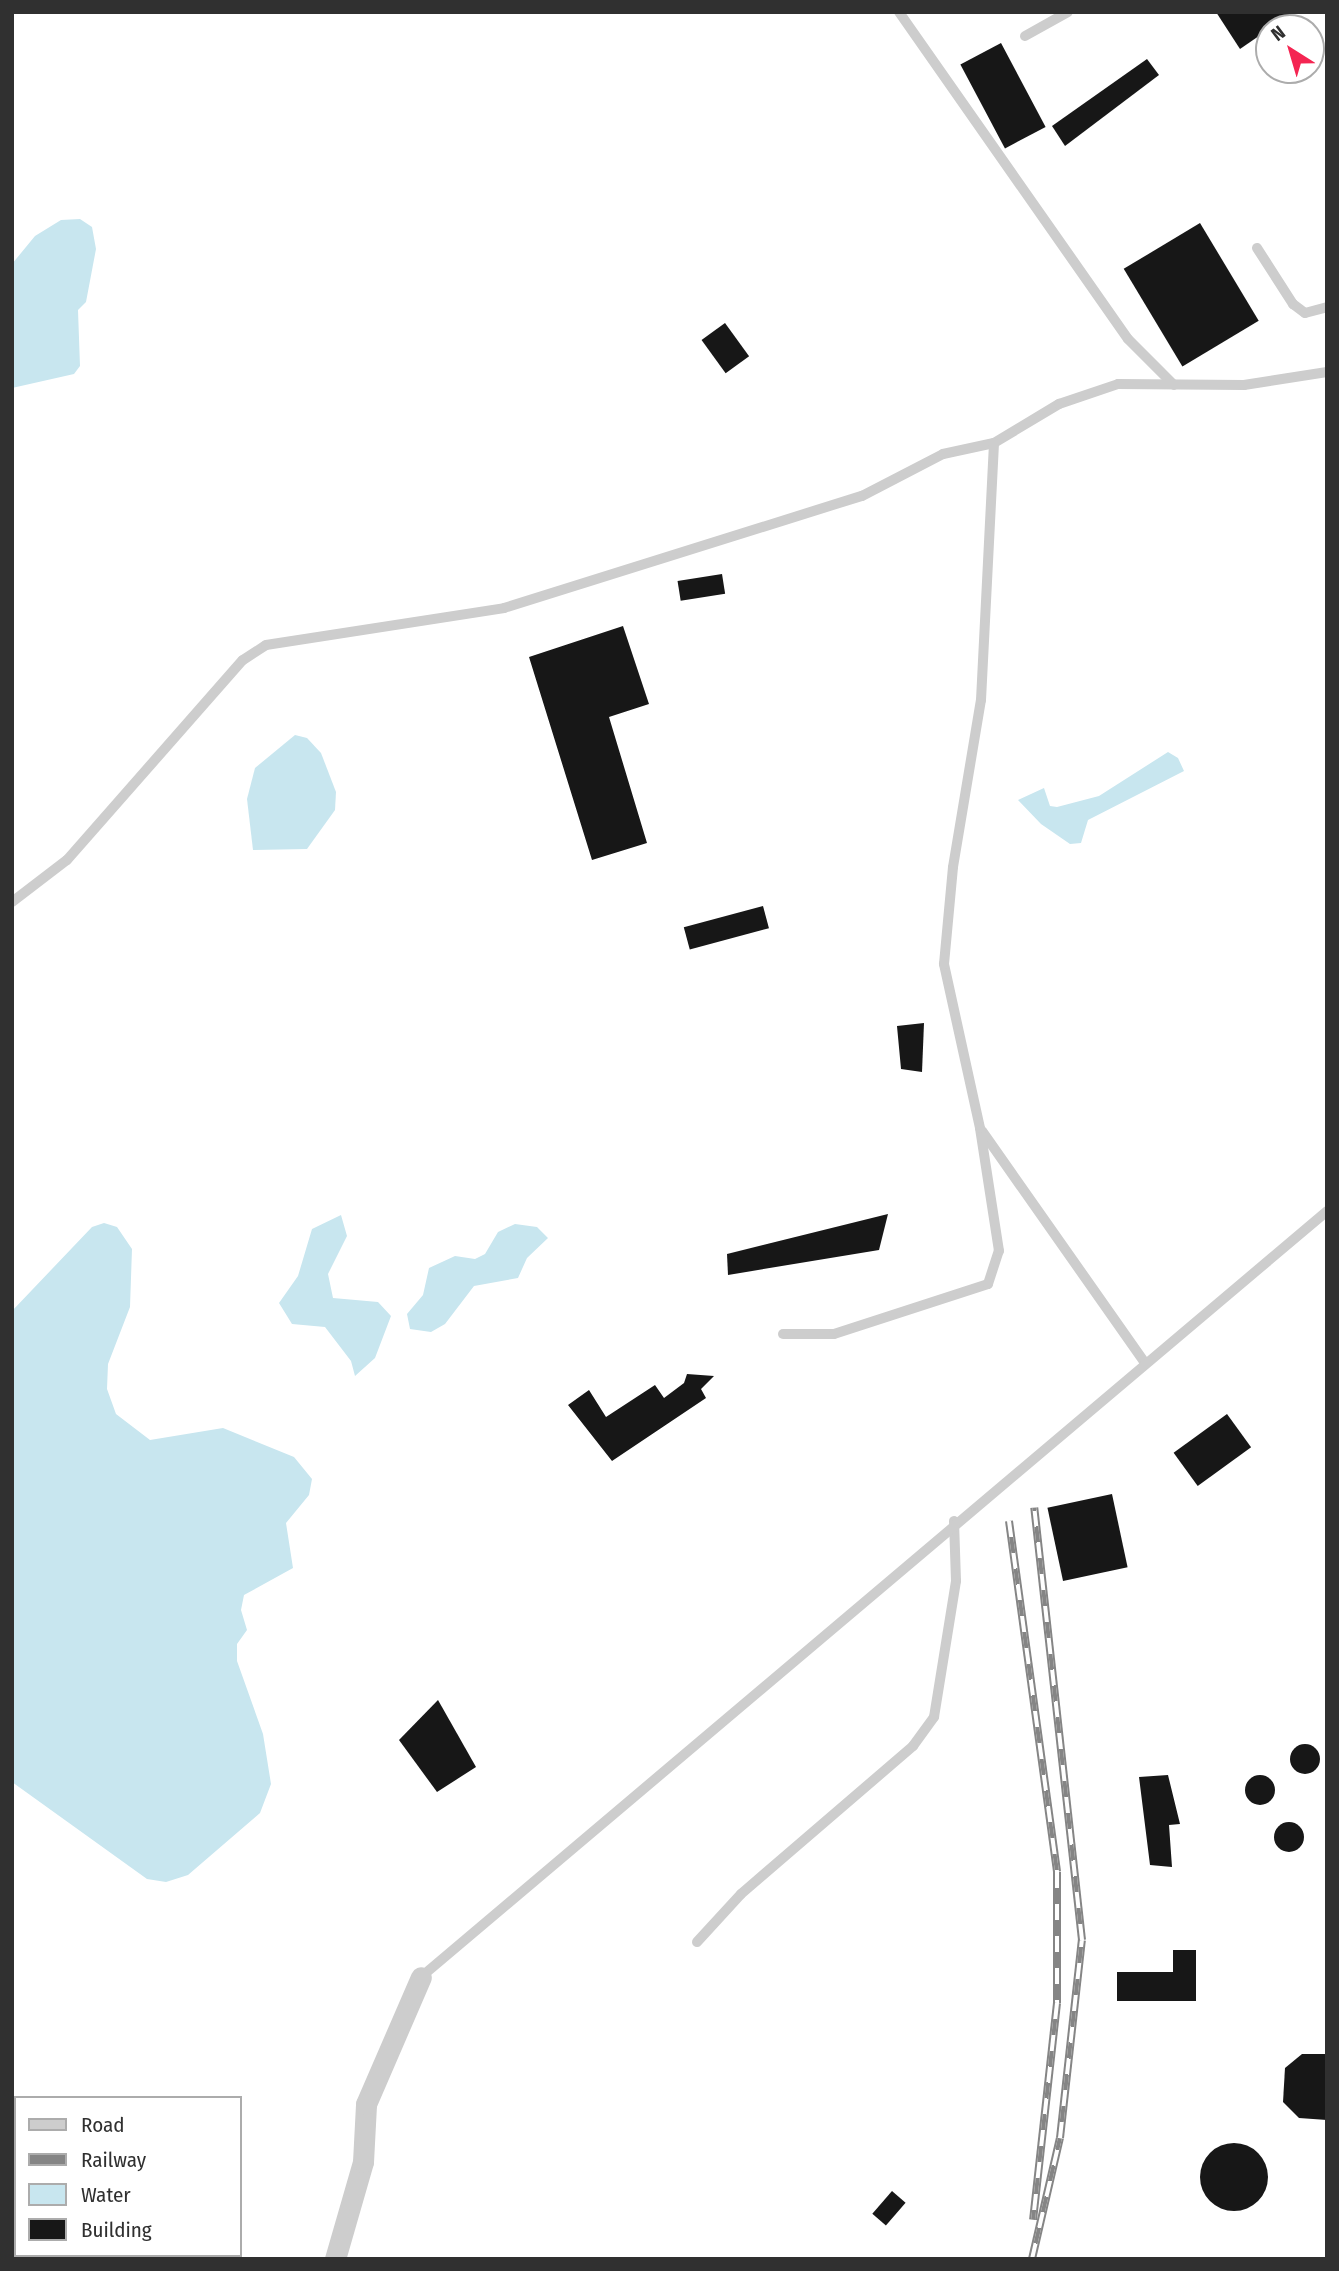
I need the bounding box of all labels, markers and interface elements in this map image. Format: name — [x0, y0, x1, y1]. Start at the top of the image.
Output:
north arrow — [1255, 14, 1325, 84]
text: N — [1267, 21, 1290, 46]
legend — [14, 2096, 242, 2257]
text: Road — [81, 2112, 125, 2138]
text: Railway — [81, 2147, 146, 2173]
text: Water — [81, 2182, 131, 2208]
text: Building — [81, 2217, 152, 2243]

